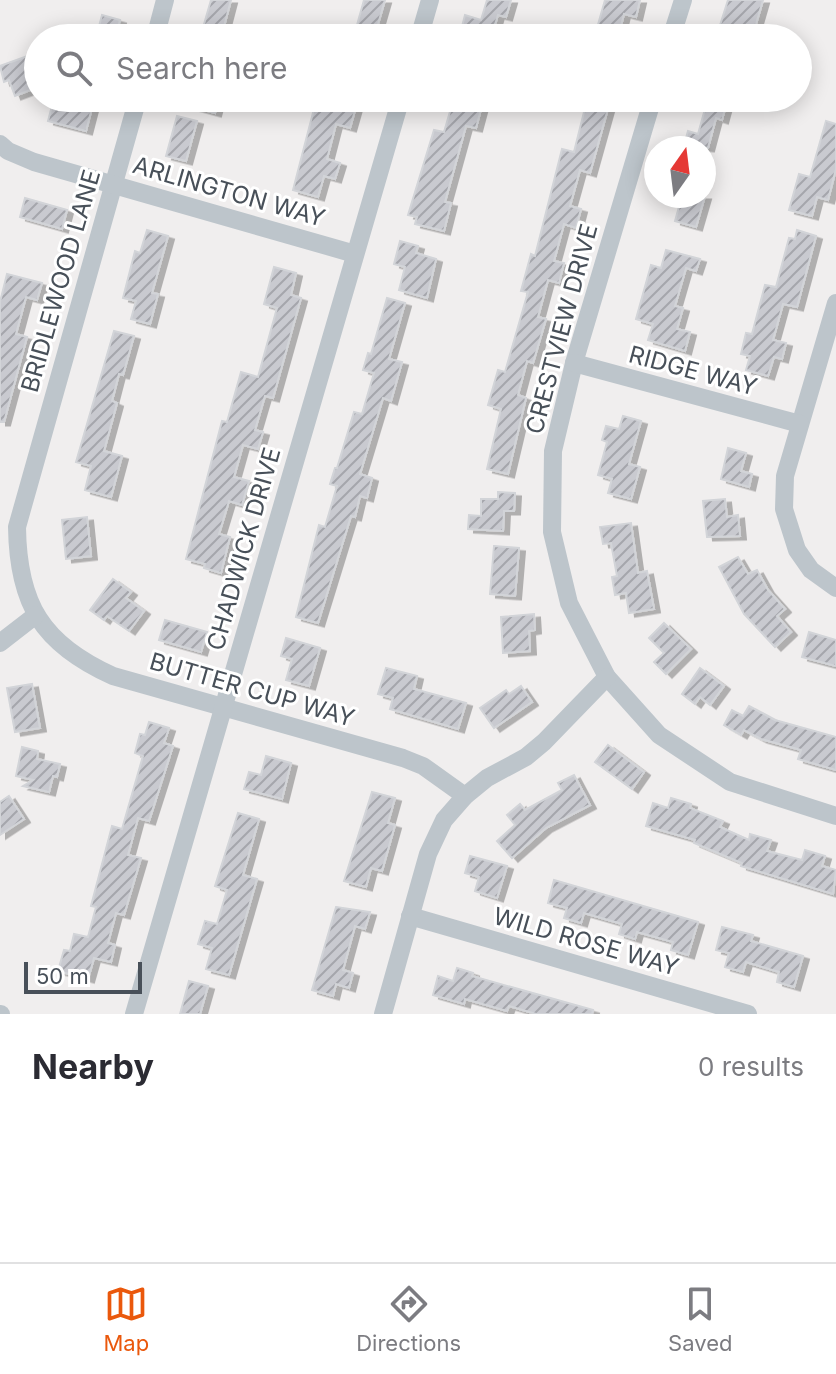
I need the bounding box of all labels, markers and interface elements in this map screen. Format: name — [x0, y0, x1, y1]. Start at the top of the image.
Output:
search box — [24, 24, 812, 112]
icon: search — [52, 46, 96, 90]
text: Search here — [116, 50, 288, 86]
north arrow — [644, 136, 716, 208]
street label: ARLINGTON WAY — [130, 150, 329, 233]
street label: BRIDLEWOOD LANE — [15, 166, 106, 395]
street label: CRESTVIEW DRIVE — [520, 221, 604, 437]
street label: RIDGE WAY — [626, 339, 760, 402]
street label: CHADWICK DRIVE — [201, 444, 286, 654]
street label: BUTTER CUP WAY — [146, 646, 358, 733]
street label: WILD ROSE WAY — [490, 901, 682, 982]
scale bar — [24, 958, 142, 994]
text: 50 m — [36, 963, 89, 989]
text: Nearby — [32, 1046, 154, 1087]
text: 0 results — [698, 1051, 804, 1082]
tab: Map — [104, 1282, 149, 1356]
tab: Directions — [356, 1282, 461, 1356]
tab: Saved — [668, 1282, 732, 1356]

